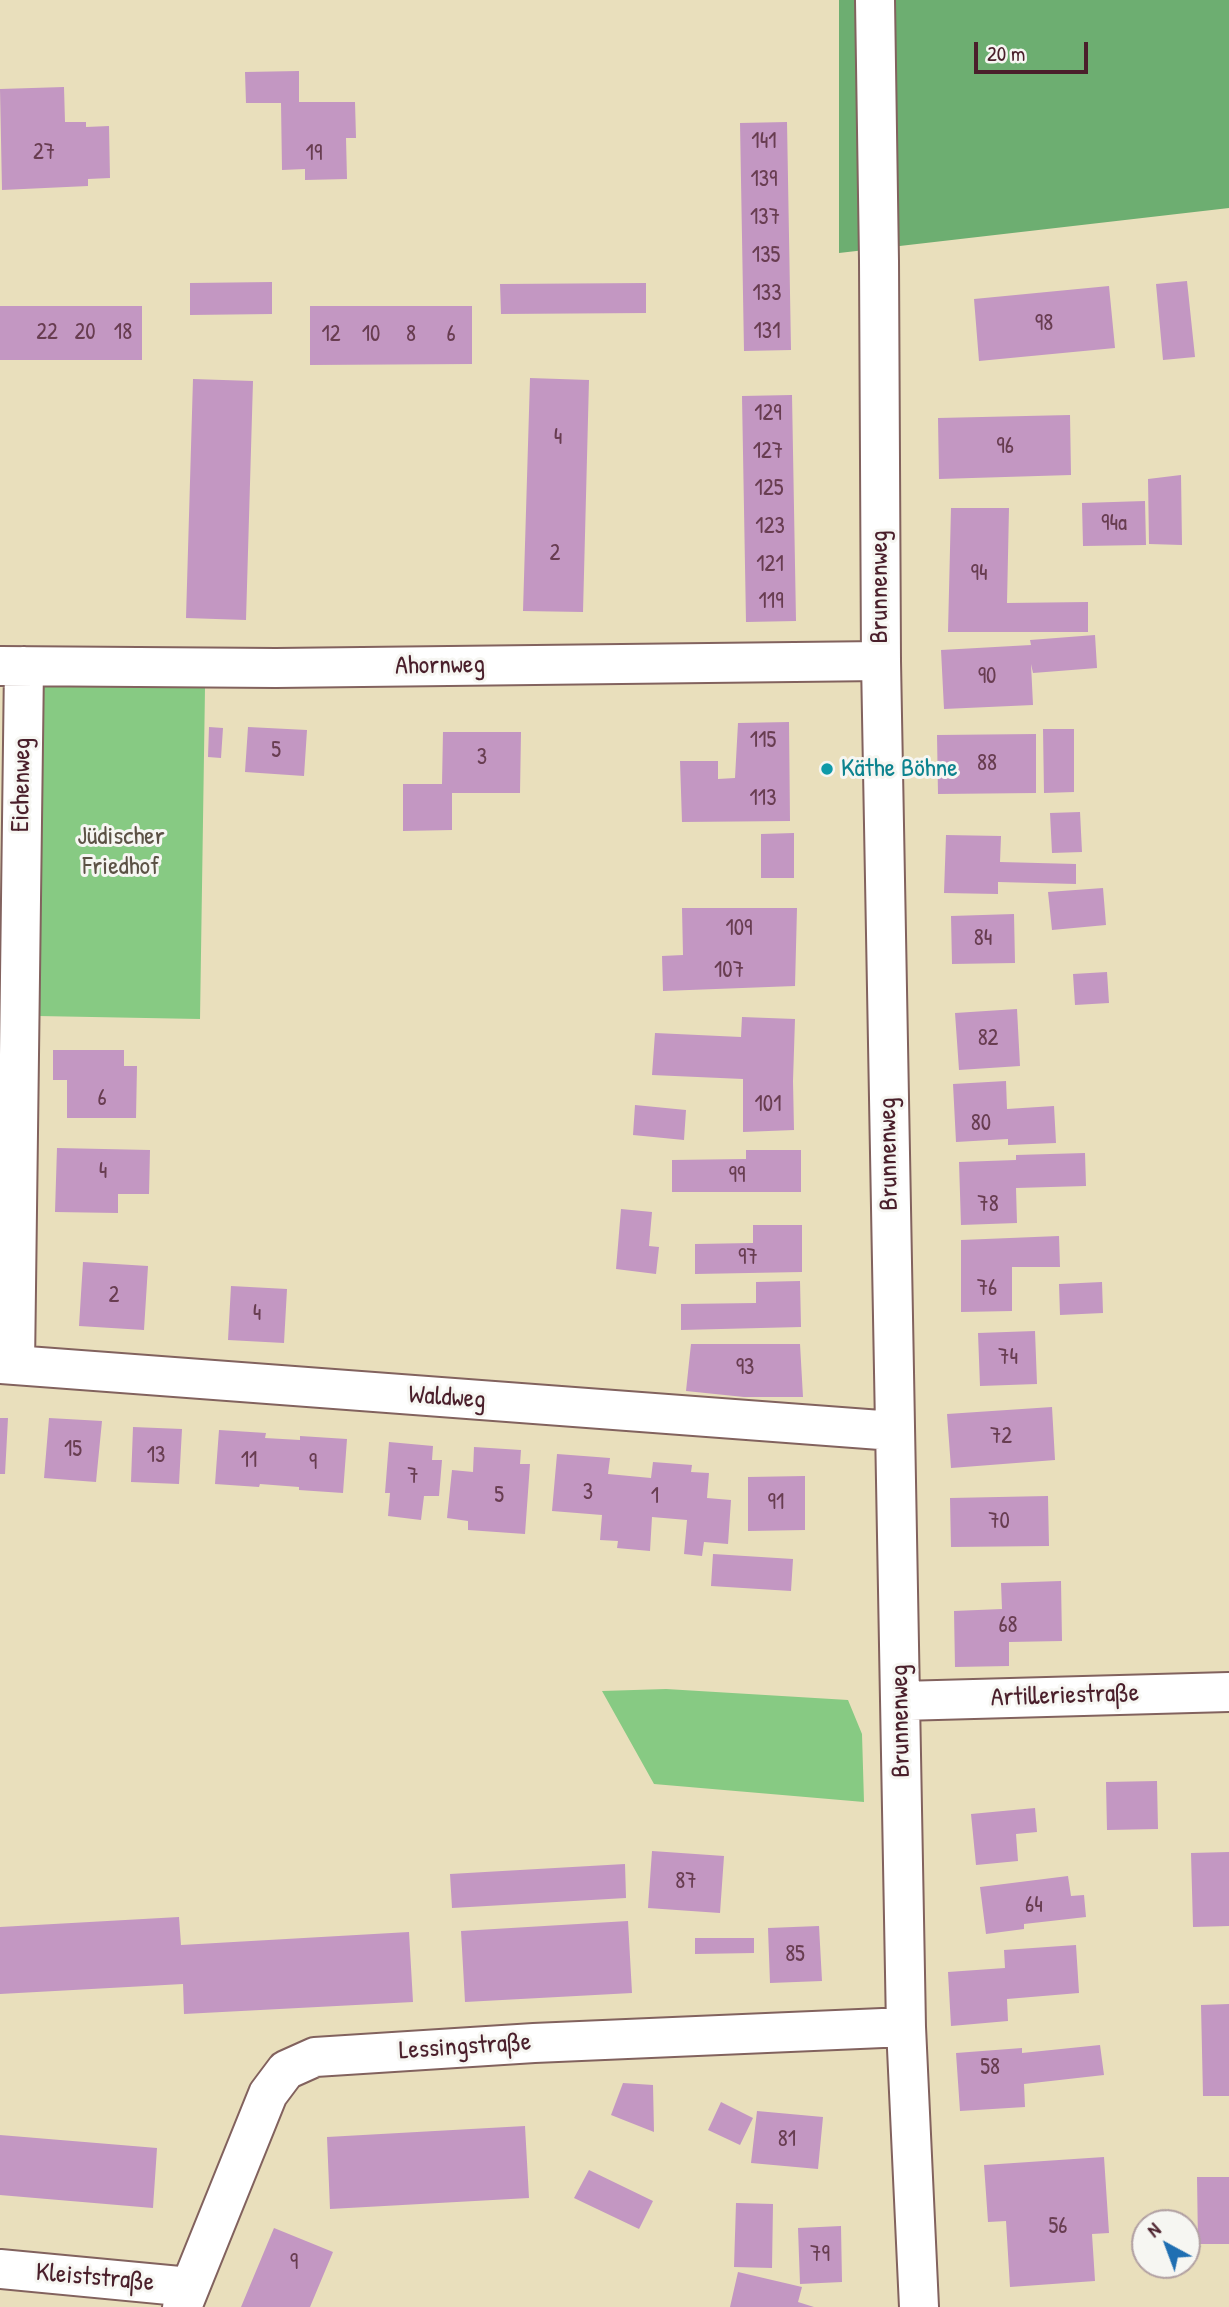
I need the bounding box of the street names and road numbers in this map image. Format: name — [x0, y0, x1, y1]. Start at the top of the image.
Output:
street label: Brunnenweg — [864, 530, 896, 644]
street label: Ahornweg — [395, 650, 485, 682]
street label: Eichenweg — [6, 738, 38, 832]
street label: Brunnenweg — [872, 1097, 906, 1211]
street label: Waldweg — [407, 1380, 487, 1416]
street label: Brunnenweg — [884, 1664, 918, 1778]
street label: Artilleriestraße — [990, 1678, 1140, 1714]
street label: Lessingstraße — [398, 2027, 532, 2067]
street label: Kleiststraße — [34, 2257, 156, 2299]

